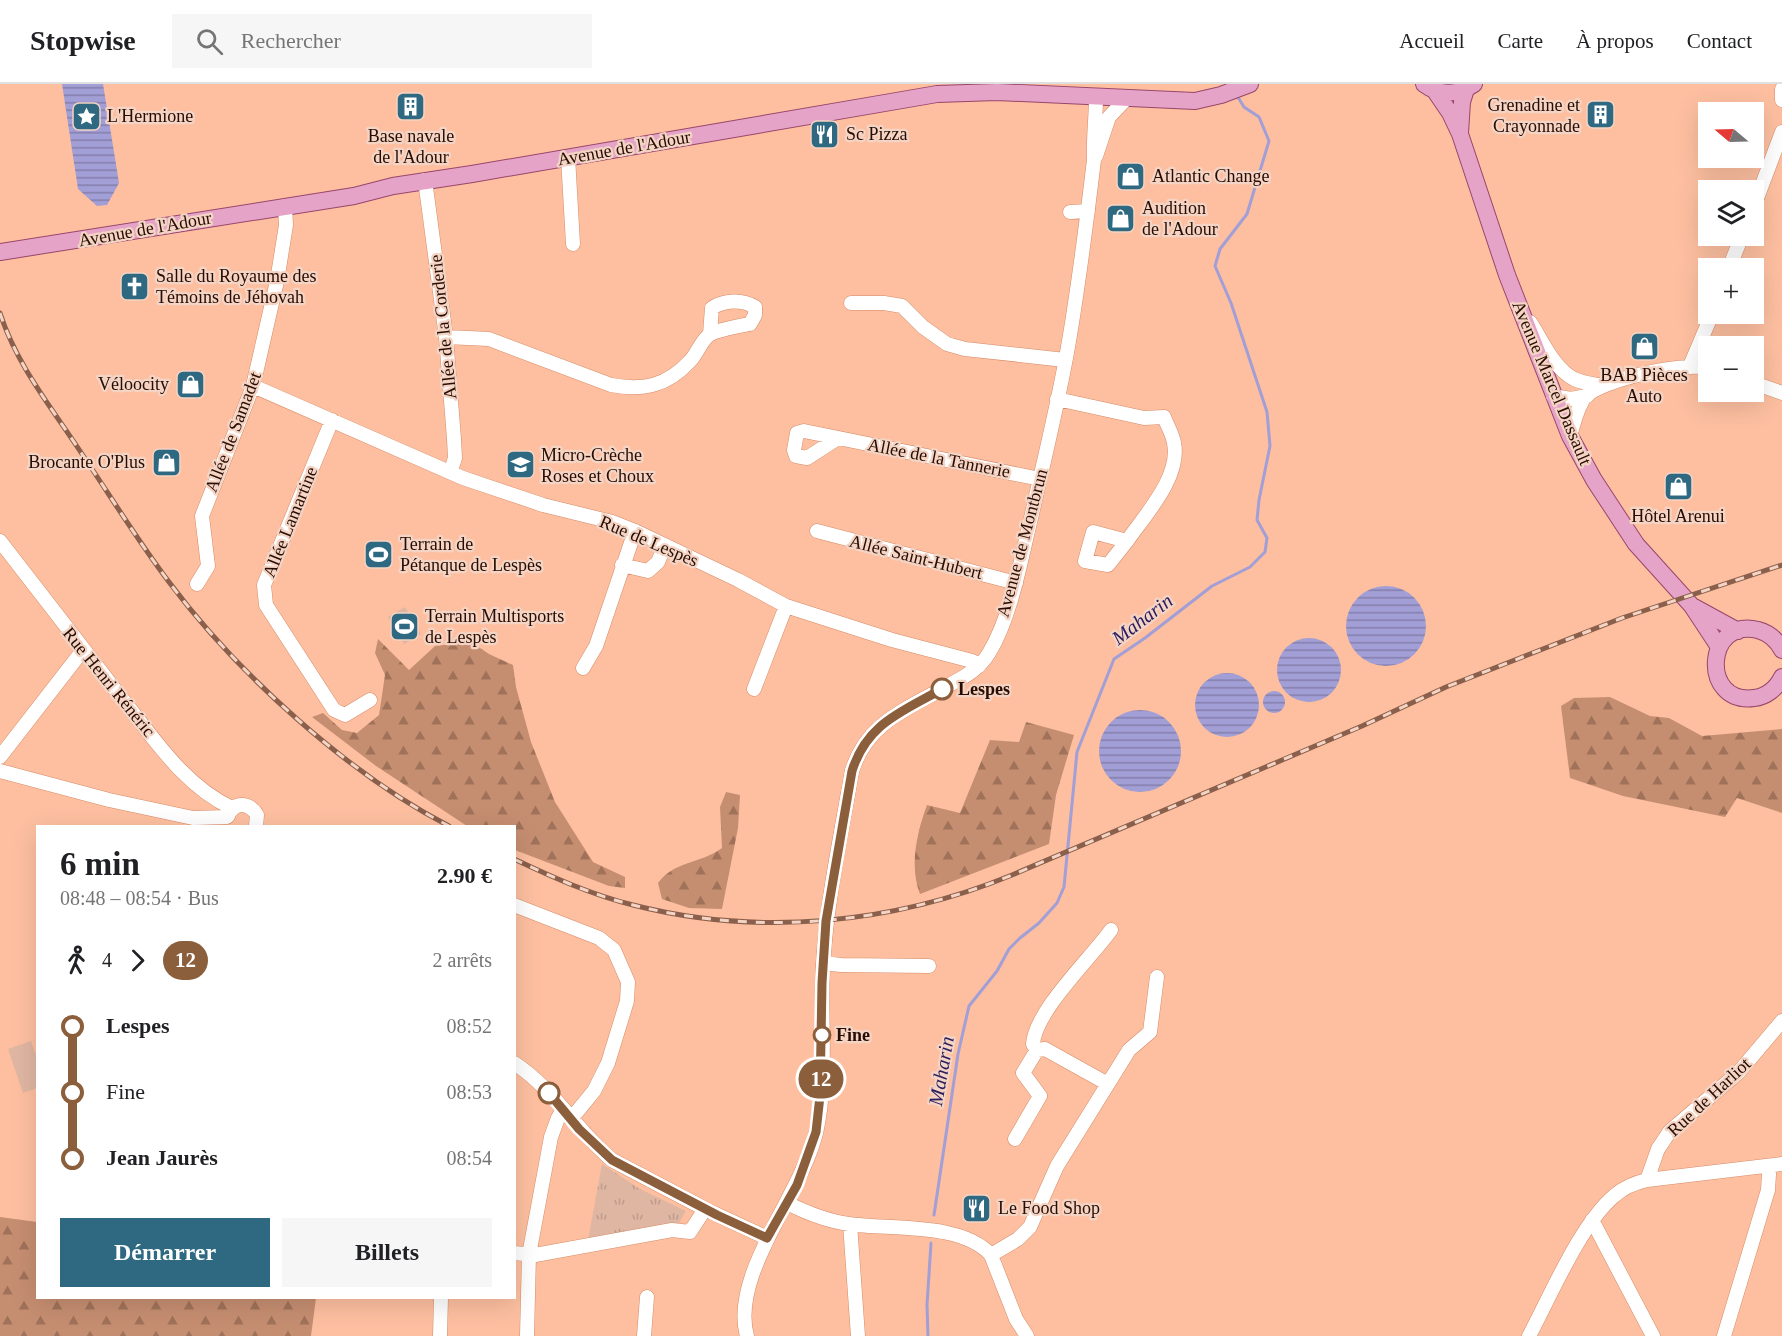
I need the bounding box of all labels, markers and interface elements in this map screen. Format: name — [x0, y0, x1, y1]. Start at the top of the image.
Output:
search box — [172, 14, 592, 68]
text: Stopwise — [30, 25, 136, 56]
icon: search — [193, 25, 226, 58]
text: Rechercher — [241, 28, 341, 53]
text: Accueil — [1399, 29, 1465, 53]
text: Carte — [1498, 29, 1543, 53]
text: À propos — [1576, 29, 1654, 53]
text: Contact — [1687, 29, 1752, 53]
building icon: Base navale de l'Adour — [395, 91, 427, 123]
place label: Grenadine et Crayonnade — [1488, 95, 1580, 136]
building icon: Grenadine et Crayonnade — [1585, 99, 1617, 131]
place icon: L'Hermione — [70, 100, 102, 132]
north arrow — [1698, 102, 1764, 168]
map controls — [1698, 102, 1764, 402]
place label: L'Hermione — [107, 106, 193, 126]
restaurant icon: Sc Pizza — [809, 118, 841, 150]
place label: Sc Pizza — [846, 124, 907, 144]
place label: Base navale de l'Adour — [368, 126, 454, 167]
street label: Avenue de l'Adour — [556, 126, 692, 170]
shop icon: Atlantic Change — [1115, 160, 1147, 192]
place label: Atlantic Change — [1152, 166, 1269, 186]
button: layers — [1698, 180, 1764, 246]
place label: Audition de l'Adour — [1142, 198, 1218, 239]
shop icon: Audition de l'Adour — [1105, 202, 1137, 234]
street label: Avenue de l'Adour — [77, 207, 213, 251]
street label: Allée de la Corderie — [425, 254, 461, 400]
button: + — [1698, 258, 1764, 324]
place label: Salle du Royaume des Témoins de Jéhovah — [156, 266, 316, 307]
church icon: Salle du Royaume des Témoins de Jéhovah — [119, 270, 151, 302]
street label: Avenue Marcel Dassault — [1508, 298, 1596, 468]
shop icon: BAB Pièces Auto — [1628, 330, 1660, 362]
button: − — [1698, 336, 1764, 402]
place label: BAB Pièces Auto — [1600, 365, 1688, 406]
shop icon: Véloocity — [174, 368, 206, 400]
street label: Allée de Samadet — [201, 369, 265, 495]
place label: Véloocity — [98, 374, 169, 394]
street label: Allée de la Tannerie — [866, 434, 1012, 482]
place label: Micro-Crèche Roses et Choux — [541, 445, 654, 486]
shop icon: Brocante O'Plus — [150, 446, 182, 478]
school or university icon: Micro-Crèche Roses et Choux — [504, 449, 536, 481]
place label: Brocante O'Plus — [28, 452, 145, 472]
street label: Allée Lamartine — [259, 464, 321, 580]
street label: Avenue de Montbrun — [993, 467, 1051, 619]
shop icon: Hôtel Arenui — [1662, 471, 1694, 503]
place label: Hôtel Arenui — [1631, 506, 1725, 526]
street label: Rue de Lespès — [597, 511, 701, 571]
street label: Allée Saint-Hubert — [847, 531, 985, 583]
place label: Terrain de Pétanque de Lespès — [400, 534, 542, 575]
sports icon: Terrain de Pétanque de Lespès — [363, 538, 395, 570]
water label: Maharin — [1107, 589, 1177, 649]
place label: Terrain Multisports de Lespès — [425, 606, 564, 647]
sports icon: Terrain Multisports de Lespès — [388, 610, 420, 642]
street label: Rue Henri Rénéric — [59, 623, 159, 741]
marker: Lespes — [931, 678, 953, 700]
place label: Lespes — [958, 679, 1010, 699]
text: 6 min — [60, 846, 140, 882]
text: 2.90 € — [437, 863, 492, 888]
text: 08:48 – 08:54 · Bus — [60, 887, 219, 909]
icon: walk — [60, 944, 93, 977]
icon: forward — [121, 944, 154, 977]
text: 12 — [175, 948, 196, 972]
text: 4 — [102, 949, 112, 971]
text: 2 arrêts — [433, 949, 492, 971]
text: Lespes — [106, 1013, 170, 1038]
text: 08:52 — [446, 1015, 492, 1037]
place label: Fine — [836, 1025, 870, 1045]
marker: Fine — [813, 1026, 831, 1044]
water label: Maharin — [924, 1035, 958, 1108]
street label: Rue de Harliot — [1663, 1054, 1755, 1140]
line badge: 12 — [794, 1060, 848, 1098]
text: 12 — [811, 1067, 832, 1091]
text: Fine — [106, 1079, 145, 1104]
text: 08:53 — [446, 1081, 492, 1103]
unlabelled marker — [538, 1082, 560, 1104]
text: Jean Jaurès — [106, 1145, 218, 1170]
text: 08:54 — [446, 1147, 492, 1169]
restaurant icon: Le Food Shop — [961, 1192, 993, 1224]
place label: Le Food Shop — [998, 1198, 1100, 1218]
button: Démarrer — [60, 1218, 270, 1287]
button: Billets — [282, 1218, 492, 1287]

